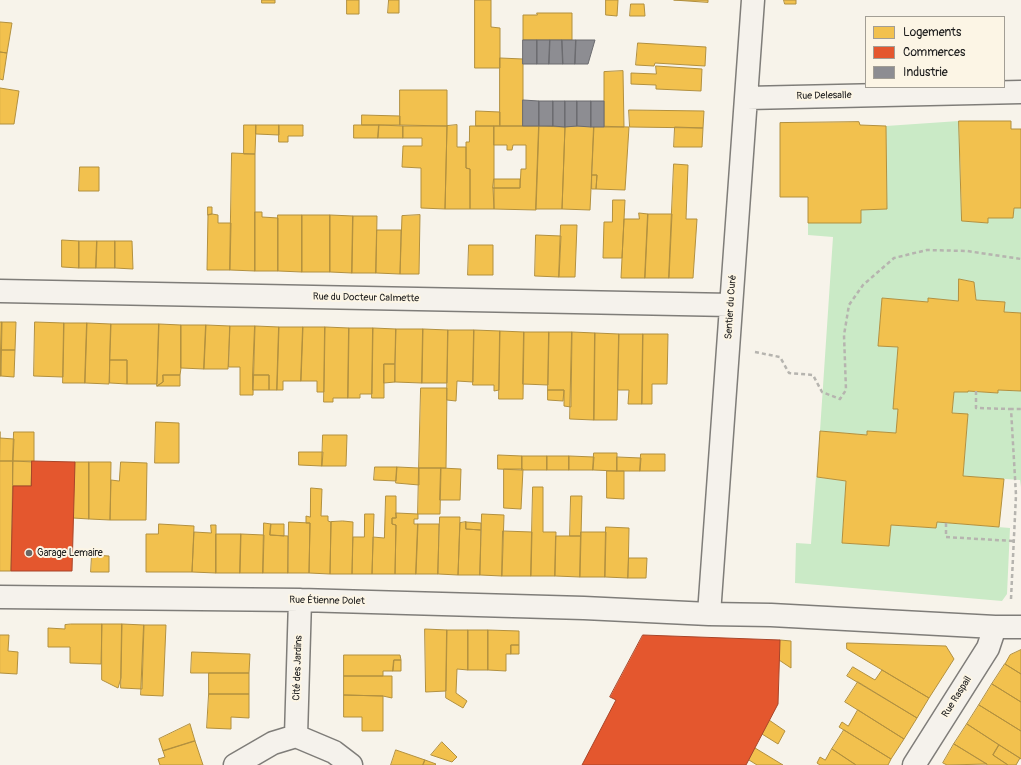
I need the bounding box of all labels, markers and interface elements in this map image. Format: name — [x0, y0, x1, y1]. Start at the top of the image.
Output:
legend — [865, 16, 1005, 88]
text: Logements — [903, 25, 961, 40]
text: Commerces — [903, 45, 965, 60]
text: Industrie — [903, 65, 948, 80]
street label: Rue Delesalle — [796, 90, 852, 102]
street label: Sentier du Curé — [723, 274, 739, 340]
street label: Rue du Docteur Calmette — [313, 291, 419, 305]
place label: Garage Lemaire — [37, 547, 103, 559]
marker: Garage Lemaire — [24, 548, 34, 558]
street label: Rue Étienne Dolet — [289, 594, 365, 608]
street label: Cité des Jardins — [291, 635, 305, 701]
street label: Rue Raspail — [940, 674, 974, 720]

